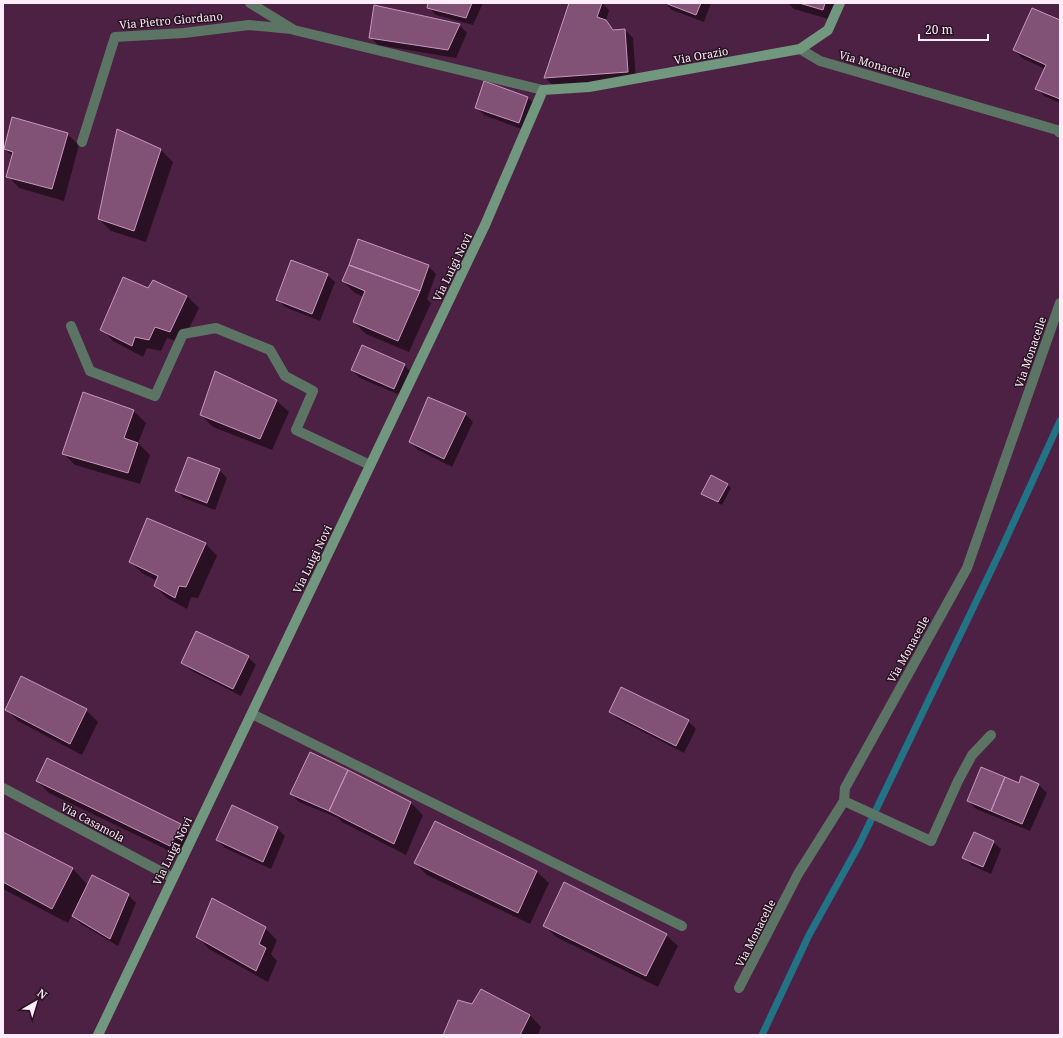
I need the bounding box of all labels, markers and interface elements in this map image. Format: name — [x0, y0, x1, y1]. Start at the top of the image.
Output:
street label: Via Pietro Giordano — [119, 8, 223, 32]
scale bar — [919, 16, 988, 42]
text: 20 m — [925, 21, 953, 38]
street label: Via Orazio — [673, 43, 729, 67]
street label: Via Monacelle — [837, 47, 913, 81]
street label: Via Luigi Novi — [429, 230, 475, 304]
street label: Via Monacelle — [1011, 314, 1049, 389]
street label: Via Luigi Novi — [289, 522, 335, 596]
street label: Via Monacelle — [884, 613, 933, 685]
street label: Via Casamola — [58, 799, 128, 845]
street label: Via Luigi Novi — [149, 814, 195, 888]
street label: Via Monacelle — [732, 897, 779, 969]
north arrow — [16, 982, 56, 1022]
text: N — [34, 985, 51, 1003]

